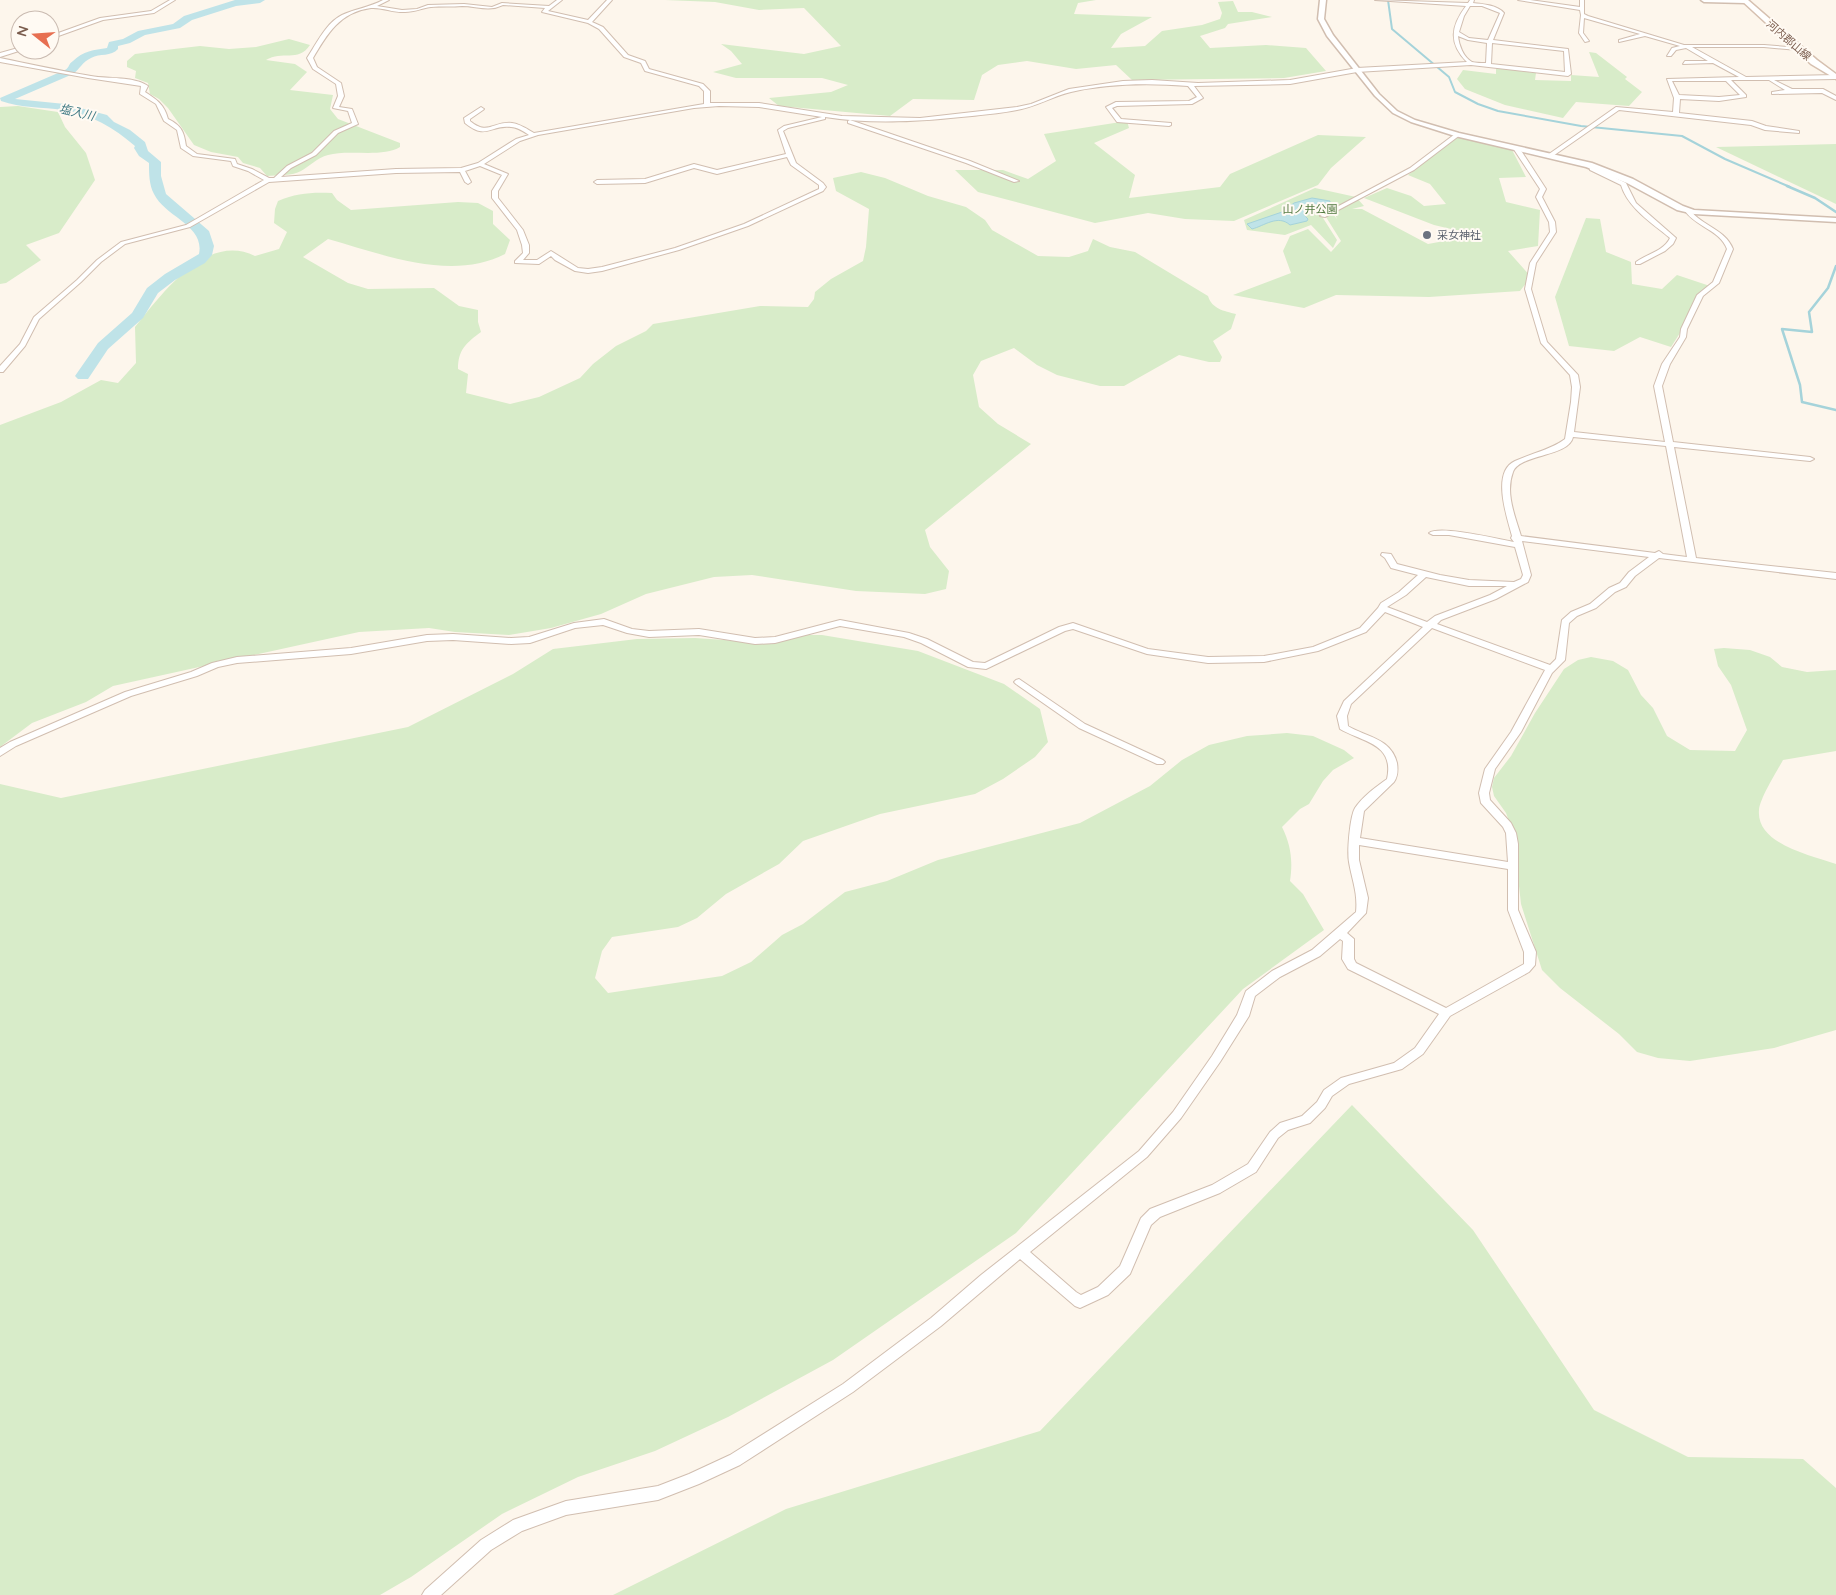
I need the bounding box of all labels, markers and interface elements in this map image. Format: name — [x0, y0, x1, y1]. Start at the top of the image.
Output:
north arrow — [10, 10, 60, 60]
street label: 河内郡山線 — [1764, 17, 1814, 63]
text: N — [12, 24, 33, 39]
water label: 塩入川 — [58, 101, 98, 124]
park label: 山ノ井公園 — [1283, 202, 1338, 216]
place label: 采女神社 — [1437, 228, 1481, 242]
marker: 采女神社 — [1421, 229, 1433, 241]

